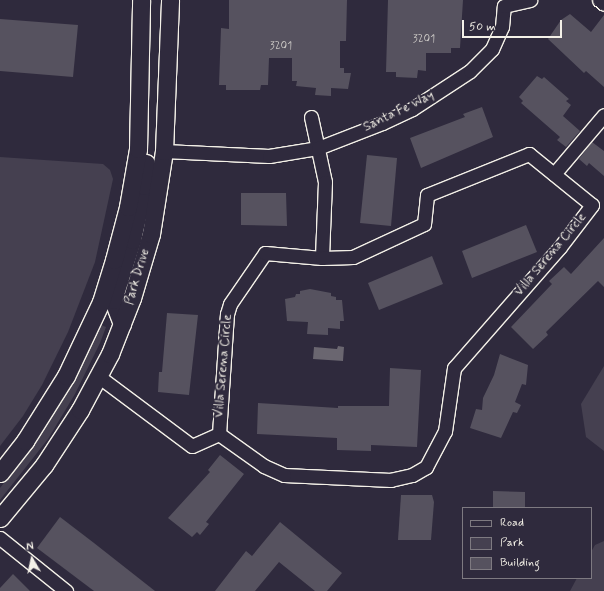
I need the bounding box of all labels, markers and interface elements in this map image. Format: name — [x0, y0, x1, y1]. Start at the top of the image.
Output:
scale bar — [464, 12, 564, 38]
text: 50 m — [469, 19, 496, 35]
house number: 3201 — [413, 32, 435, 46]
house number: 3201 — [270, 39, 292, 53]
street label: Santa Fe Way — [360, 88, 438, 136]
street label: Villa Serena Circle — [511, 210, 591, 300]
street label: Park Drive — [122, 247, 154, 307]
street label: Villa Serena Circle — [212, 313, 236, 419]
legend — [462, 507, 592, 579]
text: Road — [500, 515, 524, 531]
text: Park — [500, 535, 524, 551]
north arrow — [12, 539, 52, 579]
text: N — [25, 540, 35, 555]
text: Building — [500, 555, 540, 571]

